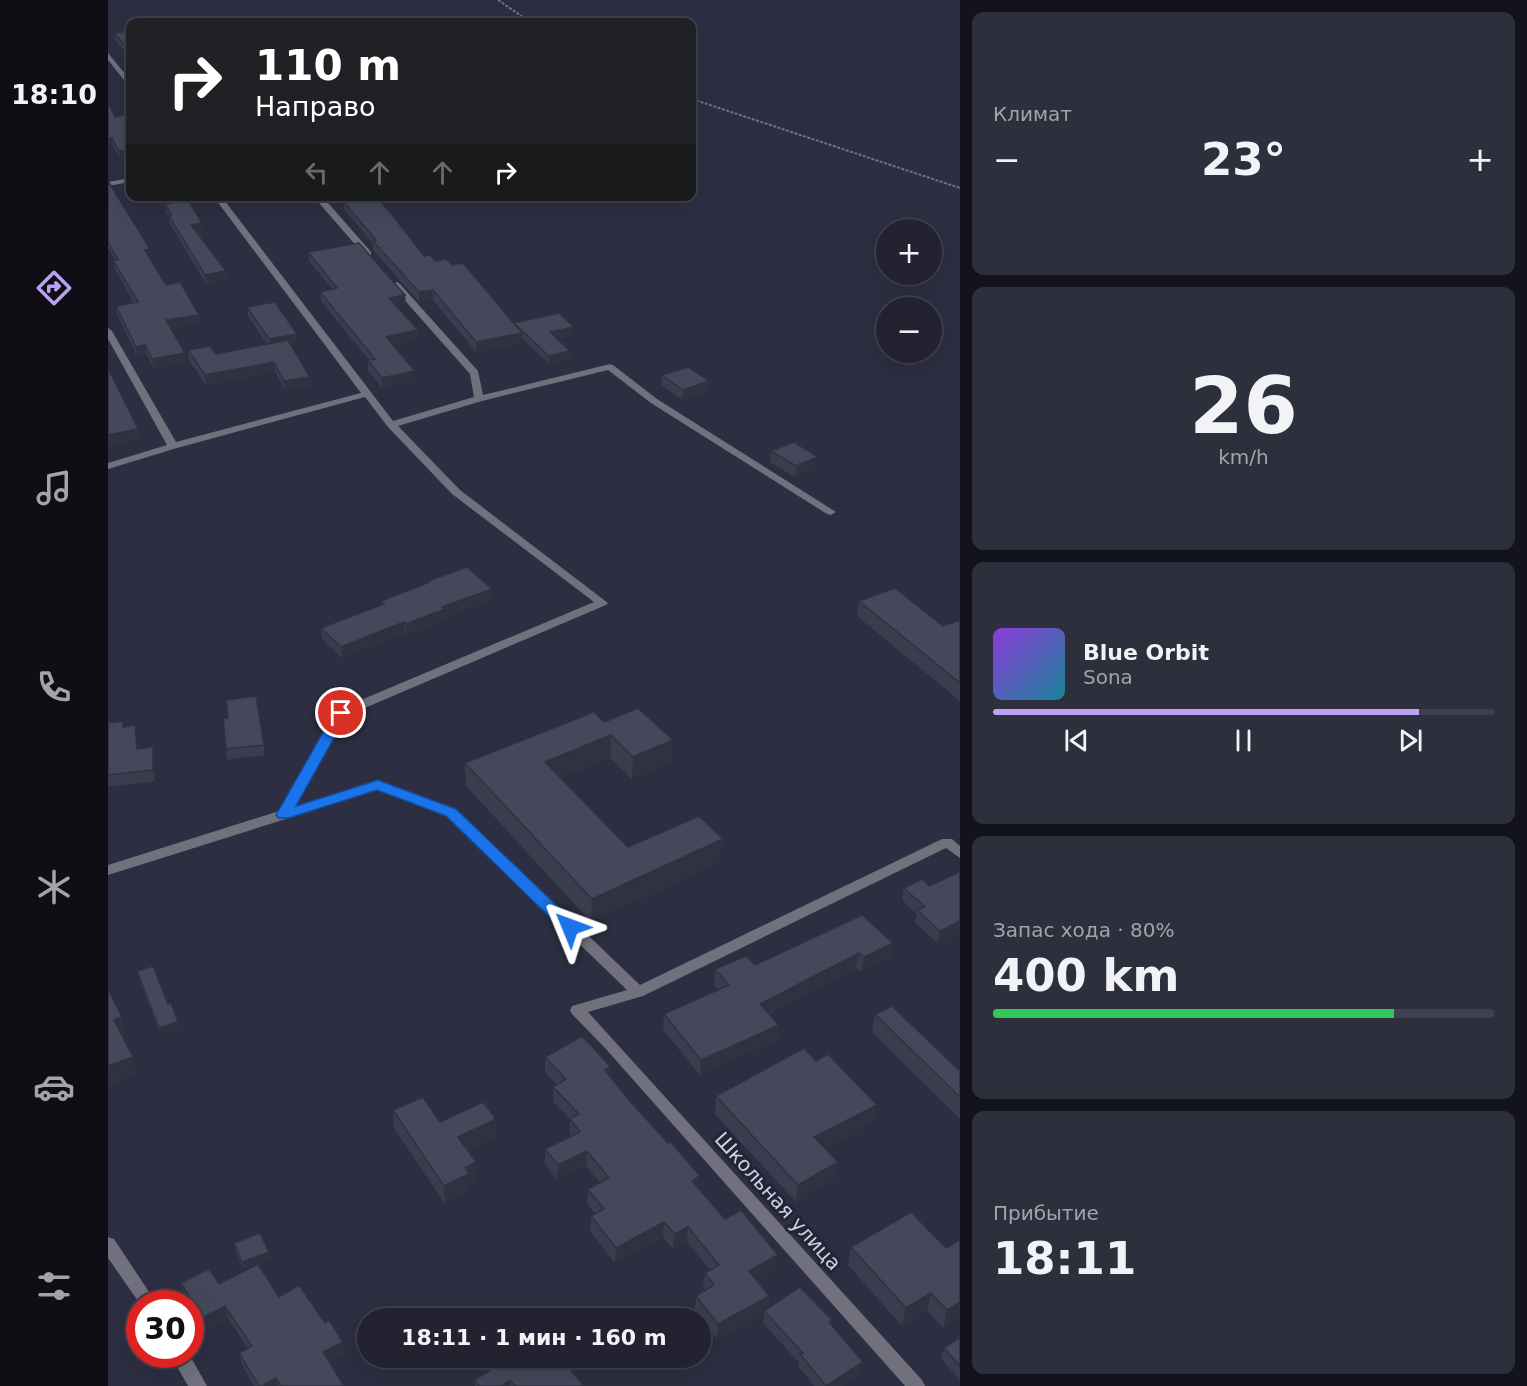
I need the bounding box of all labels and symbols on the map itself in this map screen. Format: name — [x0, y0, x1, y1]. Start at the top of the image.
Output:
pin — [315, 687, 366, 738]
position arrow — [538, 895, 602, 959]
street label: Школьная улица — [710, 1127, 846, 1275]
speed limit sign: 30 — [126, 1290, 204, 1368]

